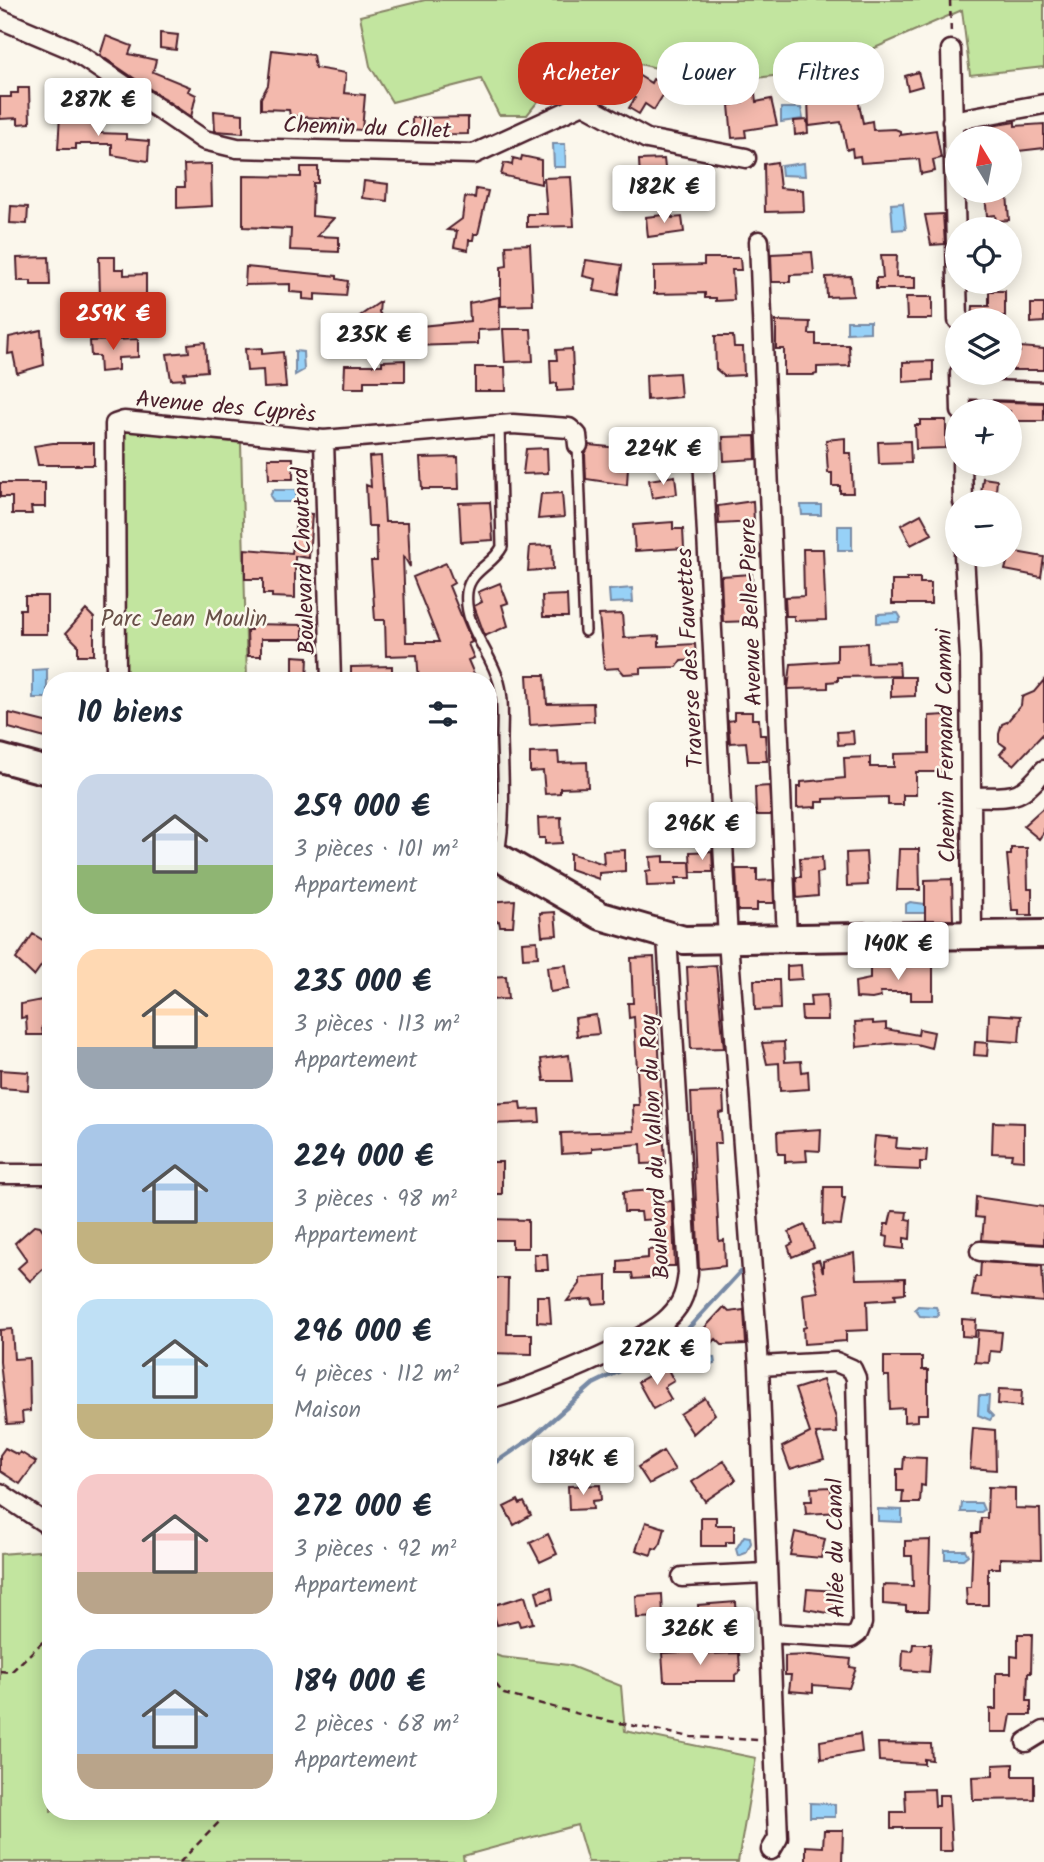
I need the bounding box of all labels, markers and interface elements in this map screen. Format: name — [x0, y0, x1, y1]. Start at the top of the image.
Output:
chip: Acheter — [518, 42, 643, 105]
chip: Louer — [657, 42, 759, 105]
chip: Filtres — [773, 42, 884, 105]
pin: 287K € — [41, 78, 155, 138]
text: 287K € — [60, 83, 136, 119]
street label: Chemin du Collet — [282, 108, 453, 150]
north arrow — [945, 126, 1022, 203]
map controls — [945, 126, 1022, 567]
pin: 182K € — [607, 166, 721, 225]
text: 182K € — [628, 170, 700, 206]
button: locate — [945, 217, 1022, 294]
pin: 259K € — [56, 292, 170, 352]
text: 259K € — [76, 297, 150, 333]
button: layers — [945, 308, 1022, 385]
pin: 235K € — [317, 314, 431, 373]
text: 235K € — [337, 318, 411, 354]
street label: Avenue des Cyprès — [134, 382, 318, 434]
button: + — [945, 399, 1022, 476]
pin: 224K € — [606, 428, 720, 487]
text: 224K € — [625, 432, 701, 468]
street label: Boulevard Chautard — [284, 466, 326, 655]
button: − — [945, 490, 1022, 567]
street label: Avenue Belle-Pierre — [731, 517, 773, 707]
street label: Traverse des Fauvettes — [667, 547, 715, 769]
park label: Parc Jean Moulin — [101, 602, 267, 638]
street label: Chemin Fernand Cammi — [927, 627, 967, 863]
text: 10 biens — [77, 690, 183, 738]
icon: filters — [424, 695, 462, 733]
text: 259 000 € — [294, 784, 430, 832]
icon: home — [133, 802, 217, 886]
pin: 296K € — [645, 802, 759, 862]
text: 296K € — [665, 807, 739, 843]
text: 3 pièces · 101 m² — [294, 832, 458, 868]
text: Appartement — [294, 868, 417, 904]
pin: 140K € — [841, 922, 955, 982]
text: 140K € — [864, 927, 932, 963]
text: 235 000 € — [294, 959, 431, 1007]
icon: home — [133, 977, 217, 1061]
text: 3 pièces · 113 m² — [294, 1007, 459, 1043]
street label: Boulevard du Vallon du Roy — [631, 1013, 681, 1280]
text: Appartement — [294, 1043, 417, 1079]
text: 224 000 € — [294, 1134, 434, 1182]
icon: home — [133, 1152, 217, 1236]
text: 3 pièces · 98 m² — [294, 1182, 457, 1218]
text: Appartement — [294, 1218, 417, 1254]
text: 296 000 € — [294, 1309, 431, 1357]
icon: home — [133, 1327, 217, 1411]
pin: 272K € — [600, 1328, 714, 1387]
text: 272K € — [620, 1332, 694, 1368]
text: 4 pièces · 112 m² — [294, 1357, 459, 1393]
text: Maison — [294, 1393, 361, 1429]
pin: 184K € — [526, 1438, 640, 1497]
text: 184K € — [548, 1442, 618, 1478]
street label: Allée du Canal — [818, 1477, 856, 1618]
text: 272 000 € — [294, 1484, 431, 1532]
icon: home — [133, 1502, 217, 1586]
text: 3 pièces · 92 m² — [294, 1532, 456, 1568]
text: Appartement — [294, 1568, 417, 1604]
pin: 326K € — [643, 1608, 757, 1667]
text: 326K € — [662, 1612, 738, 1648]
text: 184 000 € — [294, 1659, 425, 1707]
icon: home — [133, 1677, 217, 1761]
text: 2 pièces · 68 m² — [294, 1707, 459, 1743]
text: Appartement — [294, 1743, 417, 1779]

